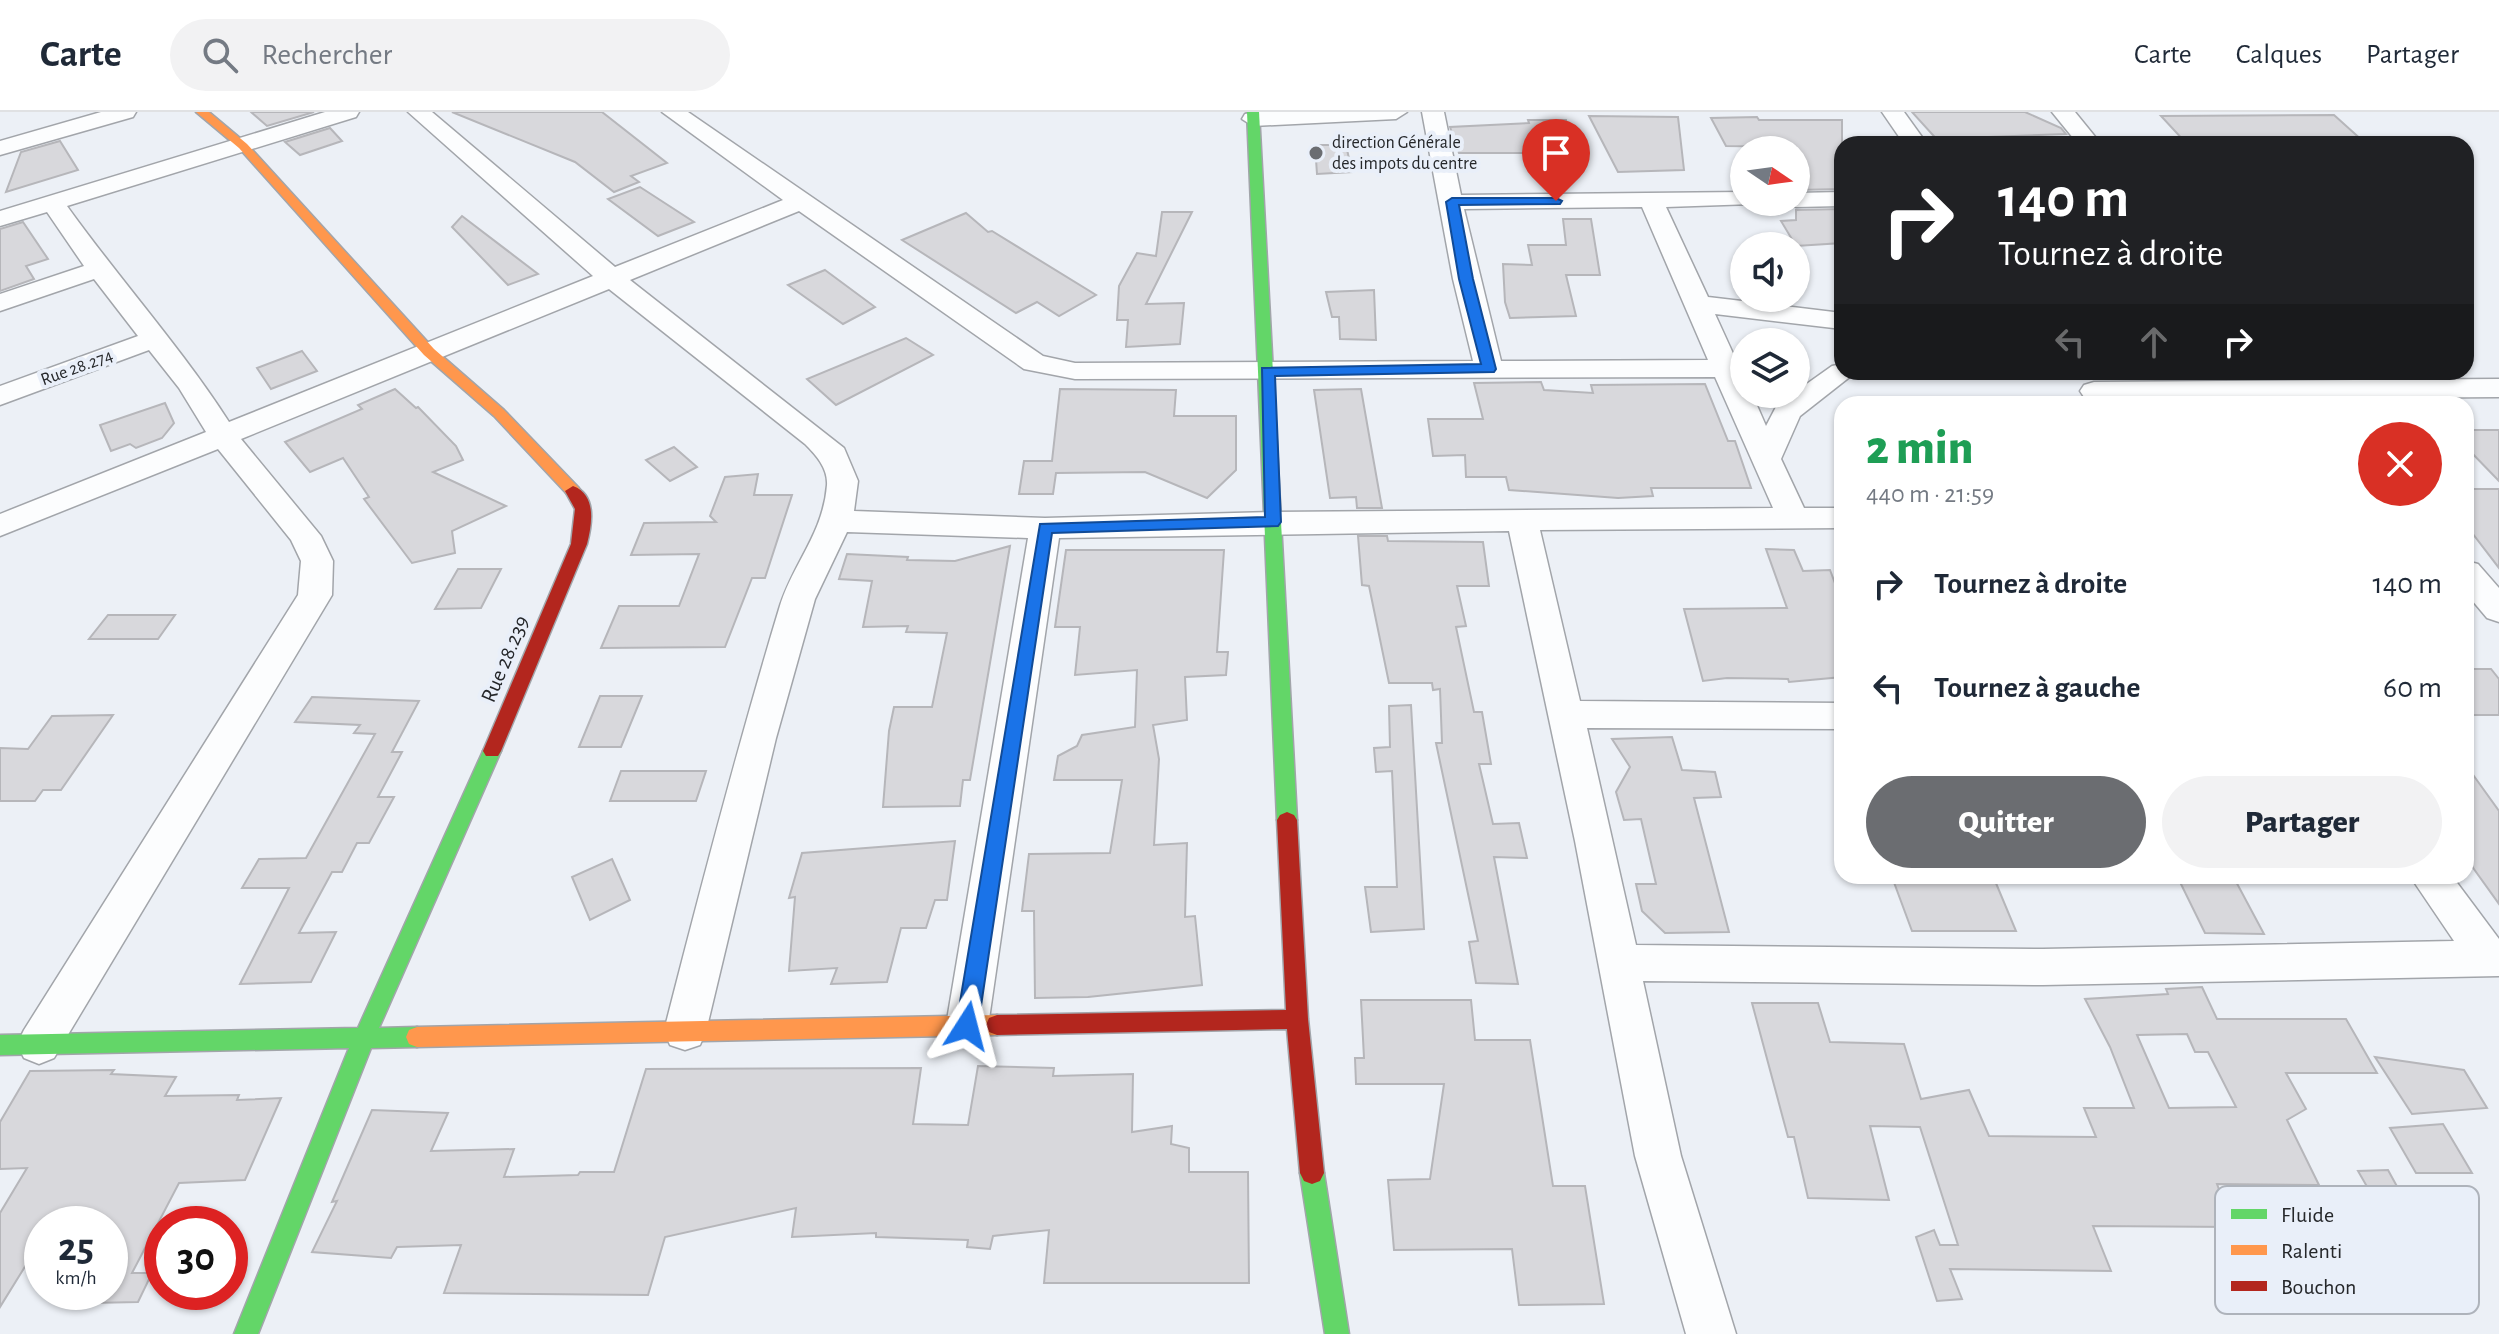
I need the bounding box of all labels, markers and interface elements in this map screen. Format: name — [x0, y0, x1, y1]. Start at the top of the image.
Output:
search box — [170, 19, 730, 91]
icon: search — [198, 33, 242, 77]
text: Carte — [40, 36, 122, 74]
text: Rechercher — [262, 40, 392, 70]
text: Carte — [2134, 41, 2192, 69]
text: Calques — [2236, 41, 2322, 69]
text: Partager — [2366, 41, 2459, 69]
pin — [1522, 119, 1590, 201]
icon: arrive — [1534, 131, 1578, 175]
place label: direction Générale des impots du centre — [1332, 134, 1477, 173]
north arrow — [1730, 136, 1810, 216]
map controls — [1730, 136, 1810, 408]
marker: direction Générale des impots du centre — [1307, 144, 1325, 162]
icon: right — [1866, 168, 1970, 272]
text: 140 m — [1998, 171, 2129, 227]
button: sound — [1730, 232, 1810, 312]
text: Tournez à droite — [1998, 236, 2223, 272]
icon: left — [2048, 320, 2092, 364]
icon: ahead — [2132, 320, 2176, 364]
icon: right — [2216, 320, 2260, 364]
button: layers — [1730, 328, 1810, 408]
street label: Rue 28.274 — [39, 347, 116, 389]
button: close — [2358, 422, 2442, 506]
text: 2 min — [1866, 425, 1974, 473]
text: 440 m · 21:59 — [1866, 481, 1994, 507]
icon: right — [1866, 562, 1910, 606]
text: Tournez à droite — [1934, 569, 2127, 599]
text: 140 m — [2372, 569, 2442, 599]
street label: Rue 28.239 — [477, 613, 533, 705]
icon: left — [1866, 666, 1910, 710]
text: Tournez à gauche — [1934, 673, 2141, 703]
text: 60 m — [2383, 673, 2442, 703]
button: Quitter — [1866, 776, 2146, 868]
button: Partager — [2162, 776, 2442, 868]
position arrow — [925, 984, 1009, 1068]
legend — [2215, 1186, 2479, 1314]
text: Fluide — [2281, 1204, 2334, 1226]
speed limit sign: 30 — [144, 1206, 248, 1310]
text: 25 — [58, 1228, 94, 1268]
text: Ralenti — [2281, 1240, 2342, 1262]
text: km/h — [55, 1268, 97, 1288]
text: Bouchon — [2281, 1276, 2356, 1298]

